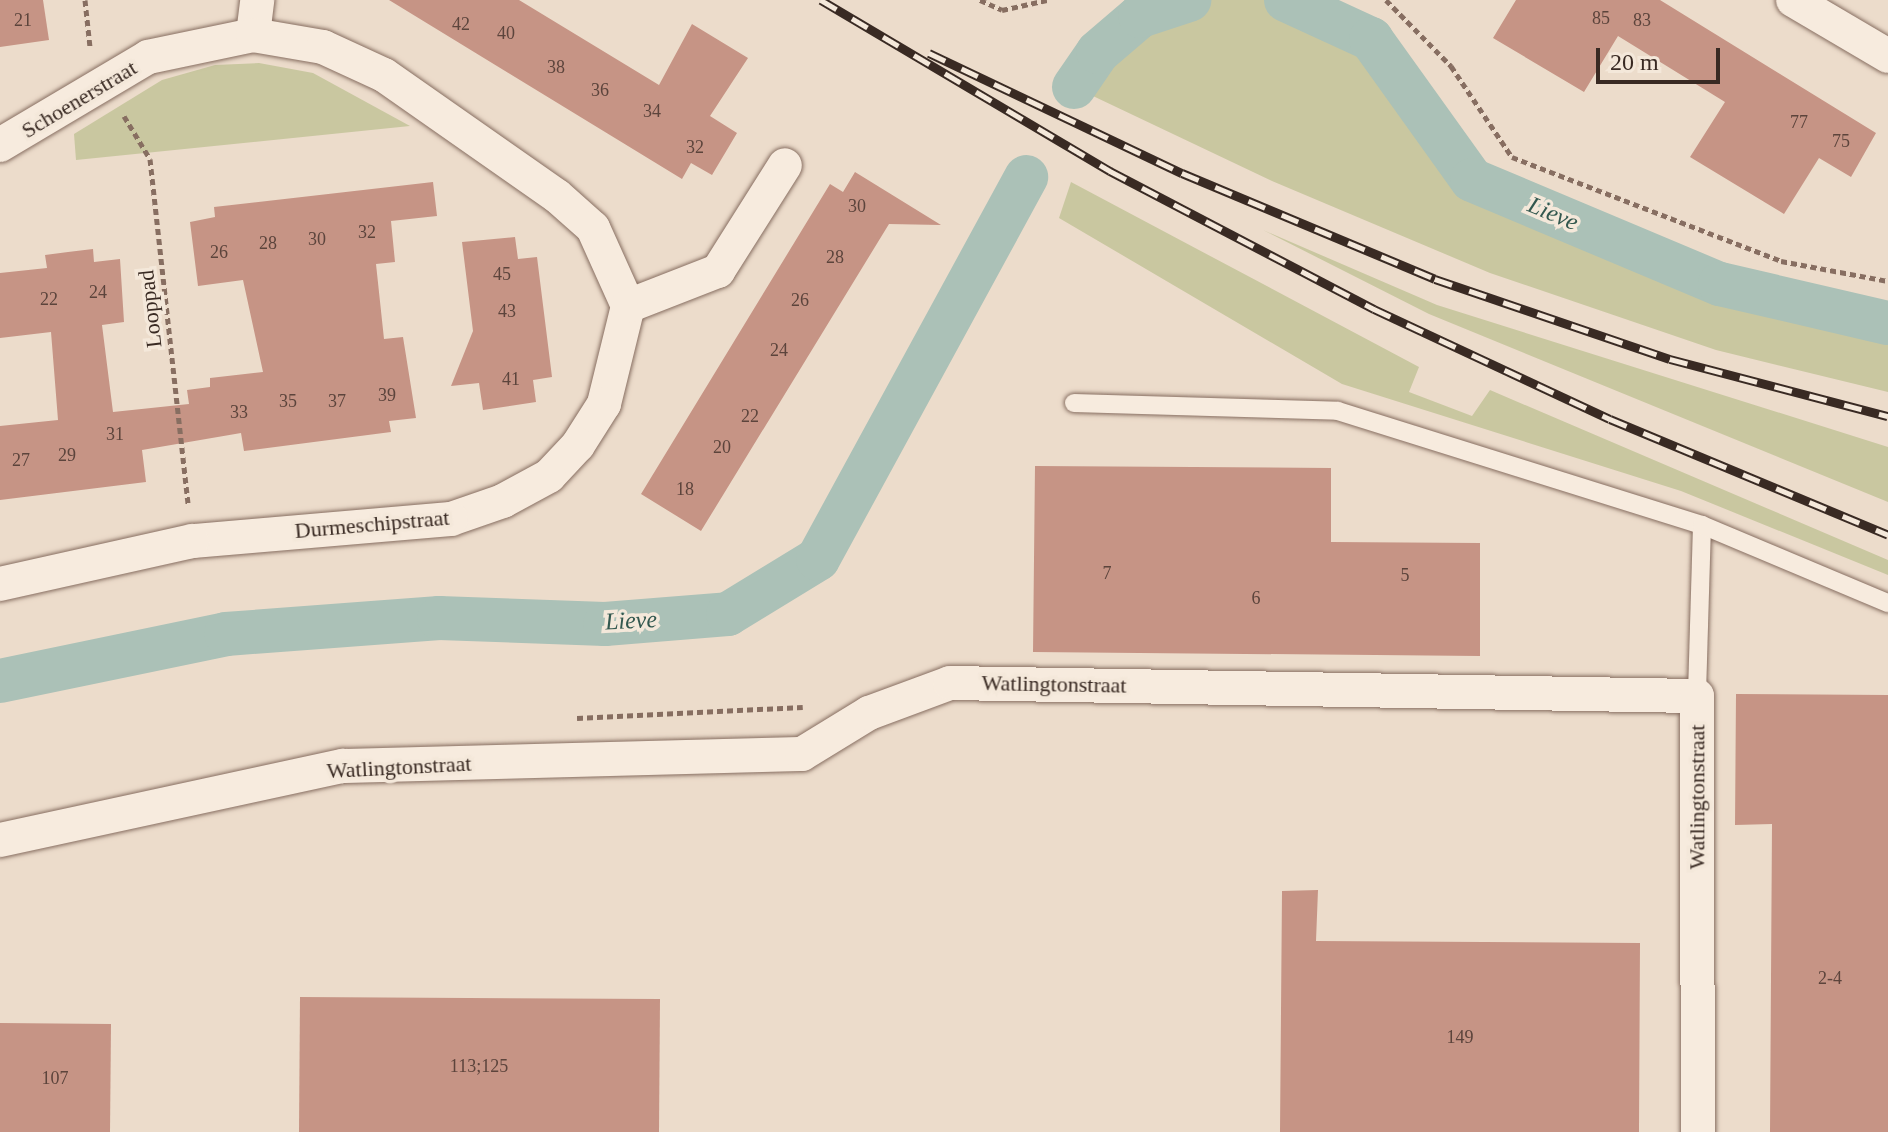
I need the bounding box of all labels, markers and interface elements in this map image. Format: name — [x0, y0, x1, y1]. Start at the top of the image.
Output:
house number: 85 — [1592, 7, 1610, 29]
house number: 21 — [14, 9, 32, 31]
house number: 83 — [1633, 9, 1651, 31]
house number: 42 — [452, 13, 470, 35]
house number: 40 — [497, 22, 515, 44]
scale bar — [1600, 32, 1724, 82]
text: 20 m — [1610, 49, 1659, 75]
street label: Schoenerstraat — [17, 54, 141, 144]
house number: 38 — [547, 56, 565, 78]
house number: 36 — [591, 79, 609, 101]
house number: 34 — [643, 100, 661, 122]
house number: 77 — [1790, 111, 1808, 133]
house number: 75 — [1832, 130, 1850, 152]
house number: 32 — [686, 136, 704, 158]
water label: Lieve — [1523, 191, 1583, 237]
house number: 30 — [848, 195, 866, 217]
house number: 32 — [358, 221, 376, 243]
house number: 30 — [308, 228, 326, 250]
house number: 28 — [259, 232, 277, 254]
house number: 26 — [210, 241, 228, 263]
house number: 28 — [826, 246, 844, 268]
house number: 45 — [493, 263, 511, 285]
street label: Looppad — [133, 269, 167, 349]
house number: 24 — [89, 281, 107, 303]
house number: 22 — [40, 288, 58, 310]
house number: 26 — [791, 289, 809, 311]
house number: 43 — [498, 300, 516, 322]
house number: 24 — [770, 339, 788, 361]
house number: 41 — [502, 368, 520, 390]
house number: 39 — [378, 384, 396, 406]
house number: 35 — [279, 390, 297, 412]
house number: 37 — [328, 390, 346, 412]
house number: 33 — [230, 401, 248, 423]
house number: 22 — [741, 405, 759, 427]
house number: 31 — [106, 423, 124, 445]
house number: 20 — [713, 436, 731, 458]
house number: 29 — [58, 444, 76, 466]
house number: 27 — [12, 449, 30, 471]
house number: 18 — [676, 478, 694, 500]
street label: Durmeschipstraat — [294, 504, 450, 544]
house number: 7 — [1102, 562, 1112, 584]
house number: 5 — [1400, 564, 1410, 586]
house number: 6 — [1252, 587, 1260, 609]
water label: Lieve — [604, 605, 658, 637]
street label: Watlingtonstraat — [981, 670, 1127, 698]
street label: Watlingtonstraat — [1684, 725, 1710, 869]
street label: Watlingtonstraat — [326, 750, 472, 784]
house number: 2-4 — [1818, 967, 1842, 989]
house number: 149 — [1446, 1026, 1474, 1048]
house number: 113;125 — [450, 1055, 508, 1077]
house number: 107 — [42, 1067, 68, 1089]

